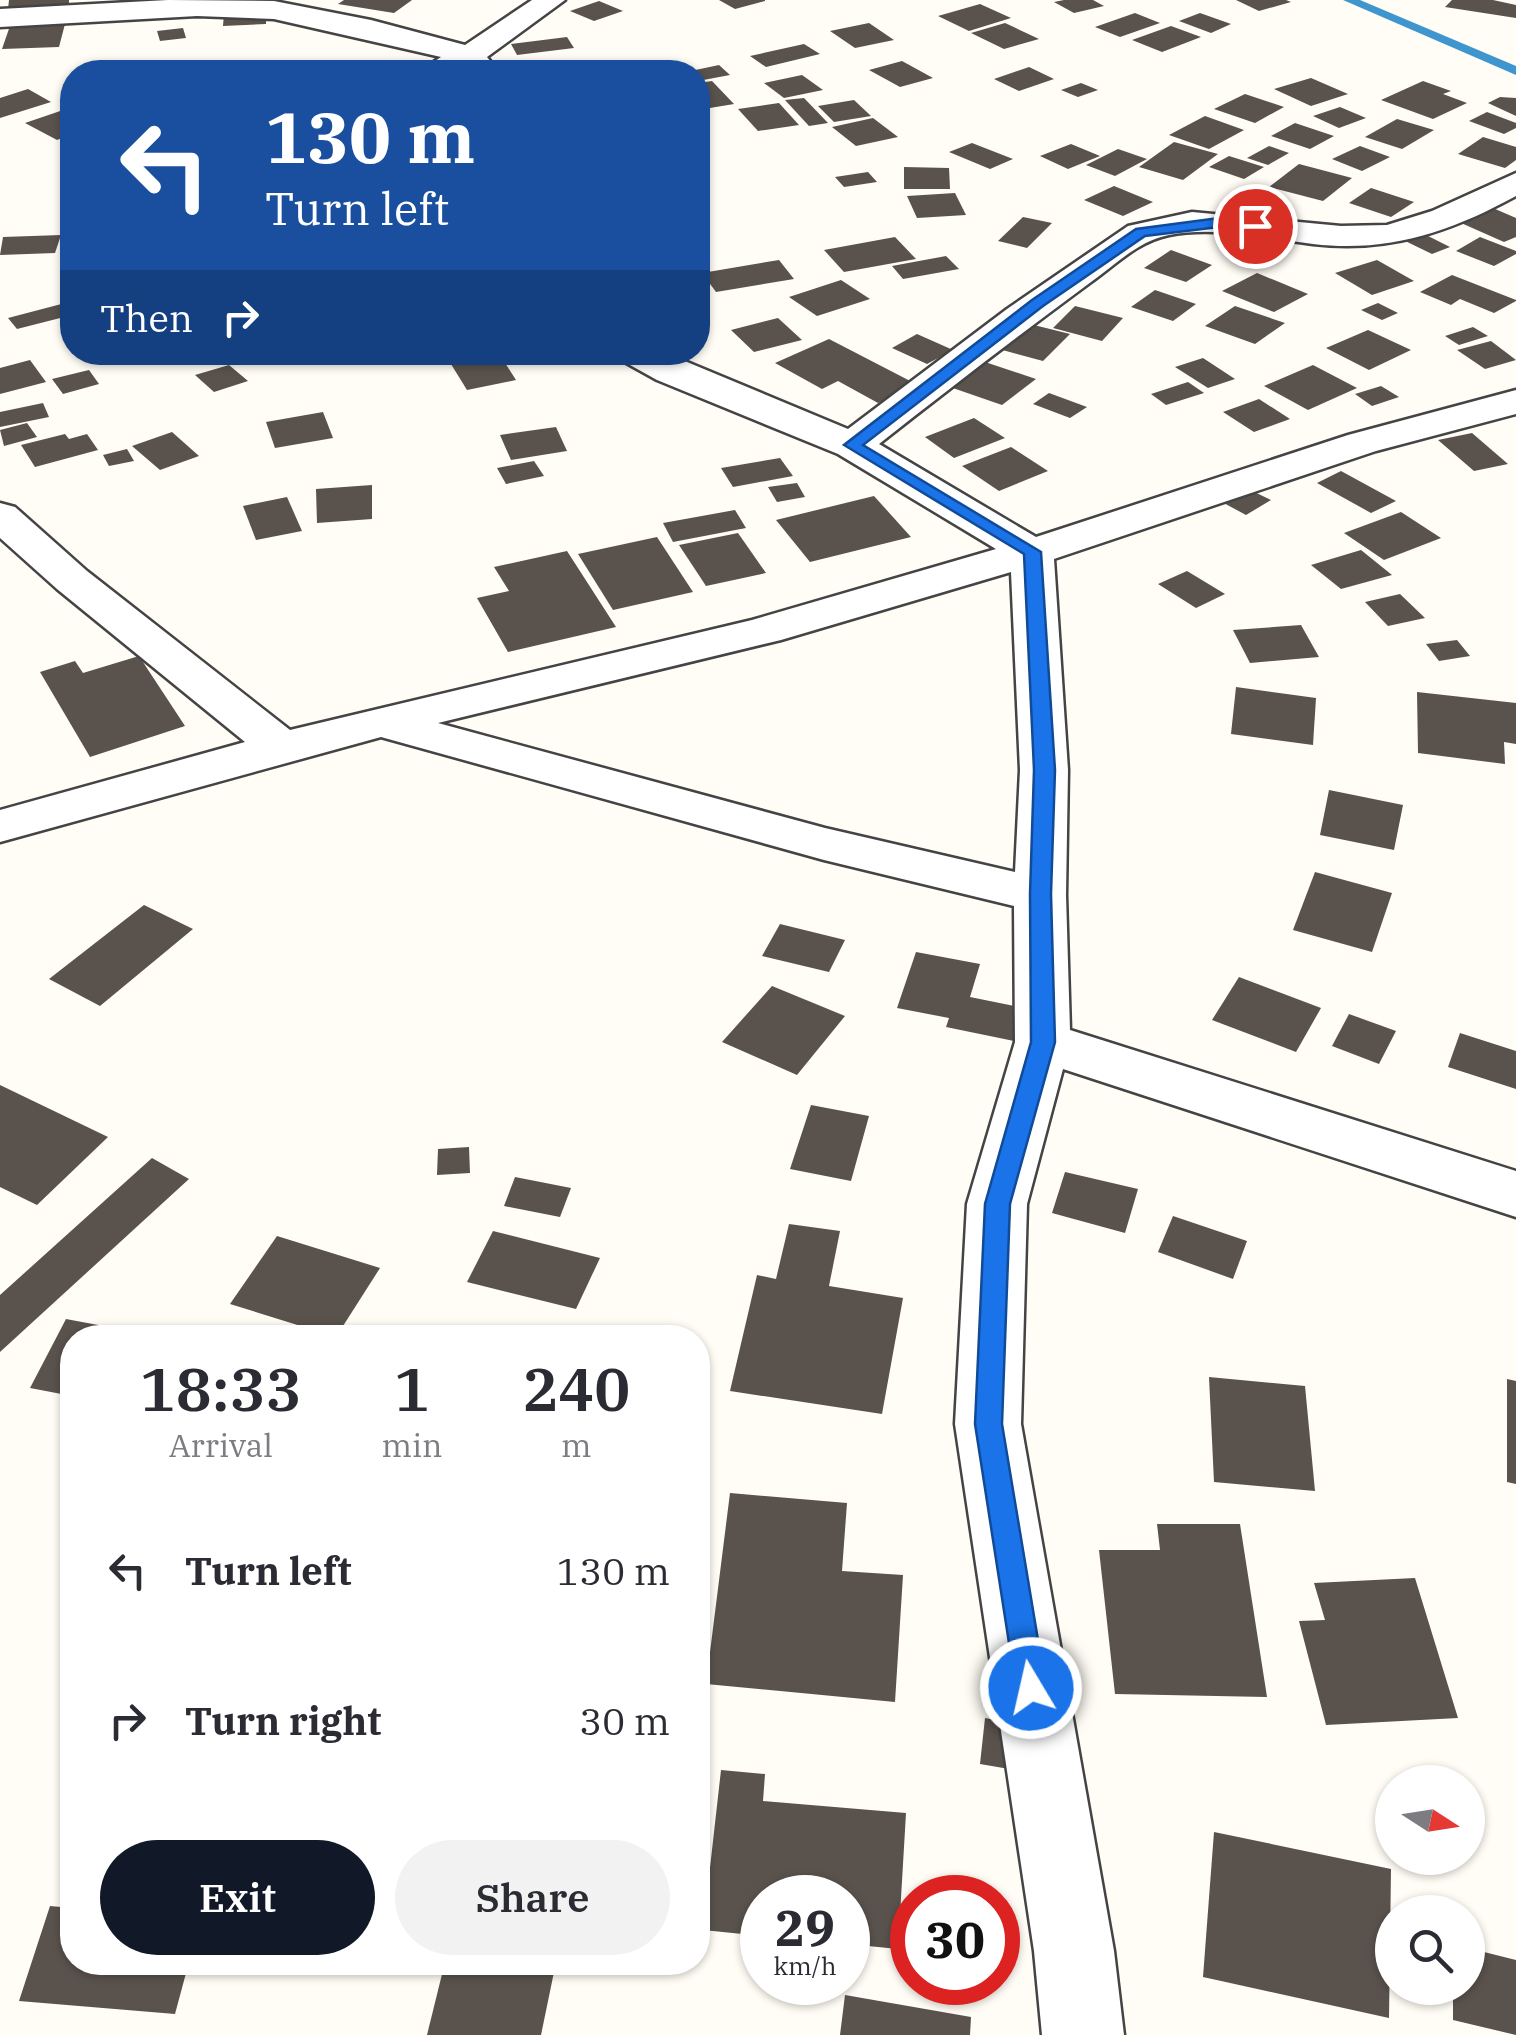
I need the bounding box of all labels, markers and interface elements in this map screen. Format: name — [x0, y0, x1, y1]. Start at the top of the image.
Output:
text: 130 m — [265, 91, 475, 182]
icon: left — [100, 100, 230, 230]
text: Turn left — [265, 179, 449, 237]
pin — [1213, 184, 1298, 269]
icon: arrive — [1228, 199, 1283, 254]
icon: right — [213, 290, 268, 345]
text: Then — [100, 293, 193, 342]
text: 18:33 — [140, 1349, 302, 1428]
text: 1 — [394, 1349, 430, 1428]
text: 240 — [522, 1349, 630, 1428]
text: Arrival — [169, 1424, 273, 1466]
text: min — [381, 1424, 442, 1466]
text: m — [561, 1424, 591, 1466]
icon: left — [100, 1543, 155, 1598]
text: Turn left — [185, 1546, 352, 1595]
text: 130 m — [557, 1546, 670, 1595]
position arrow — [979, 1636, 1083, 1740]
icon: right — [100, 1693, 155, 1748]
text: Turn right — [185, 1696, 381, 1745]
text: 30 m — [579, 1696, 670, 1745]
north arrow — [1375, 1765, 1485, 1875]
map controls — [1375, 1765, 1485, 2005]
button: Exit — [100, 1840, 375, 1955]
button: Share — [395, 1840, 670, 1955]
speed limit sign: 30 — [890, 1875, 1020, 2005]
text: 29 — [775, 1895, 835, 1960]
button: search — [1375, 1895, 1485, 2005]
text: km/h — [773, 1949, 837, 1982]

